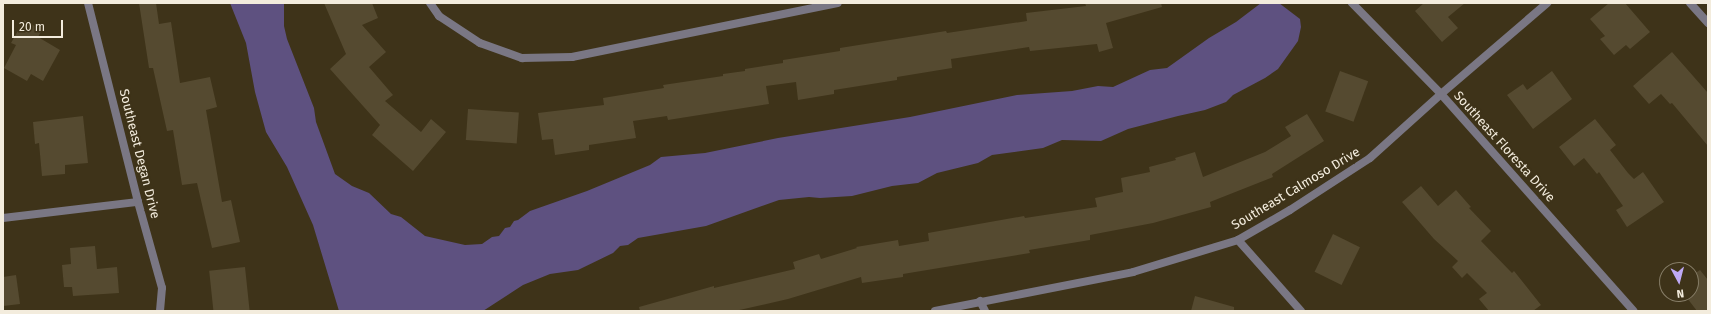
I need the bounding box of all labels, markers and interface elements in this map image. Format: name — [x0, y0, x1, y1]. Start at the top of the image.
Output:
scale bar — [14, 12, 65, 38]
text: 20 m — [19, 20, 45, 34]
street label: Southeast Degan Drive — [115, 87, 163, 221]
street label: Southeast Floresta Drive — [1450, 88, 1558, 206]
street label: Southeast Calmoso Drive — [1229, 144, 1363, 234]
north arrow — [1659, 262, 1699, 302]
text: N — [1676, 287, 1685, 300]

